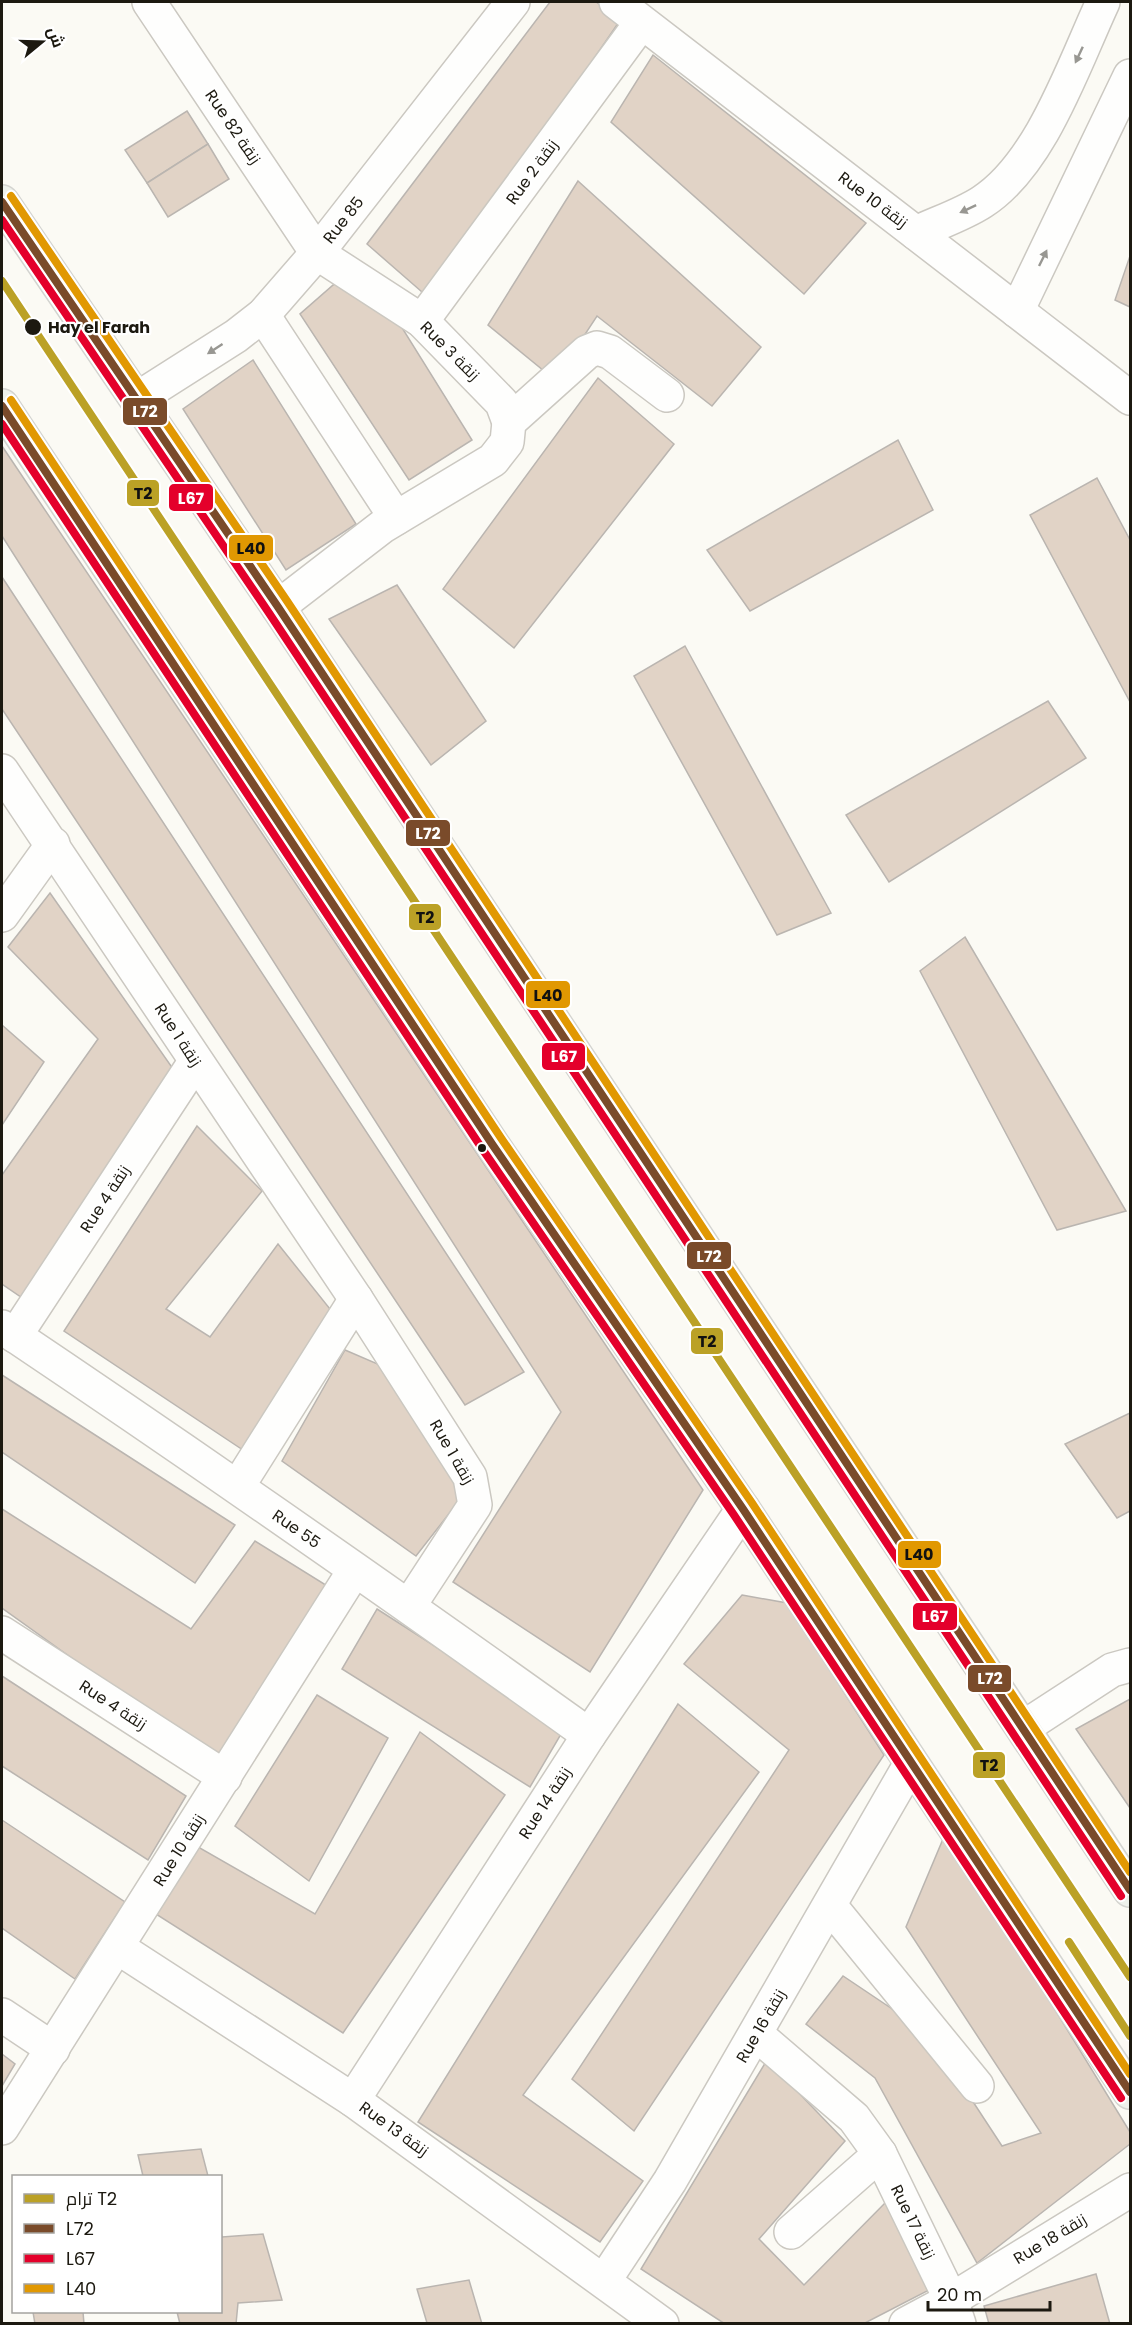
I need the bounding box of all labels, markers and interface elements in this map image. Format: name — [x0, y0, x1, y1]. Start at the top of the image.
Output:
north arrow — [12, 12, 72, 72]
text: ش — [41, 24, 70, 51]
one-way arrow — [1074, 46, 1083, 63]
street label: Rue 82 زنقة — [200, 85, 266, 169]
street label: Rue 2 زنقة — [500, 135, 564, 209]
street label: Rue 10 زنقة — [834, 166, 912, 234]
street label: Rue 85 — [317, 191, 369, 248]
one-way arrow — [959, 204, 976, 213]
one-way arrow — [1038, 250, 1047, 267]
place label: Hay el Farah — [48, 316, 150, 339]
street label: Rue 3 زنقة — [415, 316, 485, 386]
marker: Hay el Farah — [23, 317, 43, 337]
one-way arrow — [207, 343, 223, 354]
line badge: L72 — [122, 397, 168, 426]
text: L72 — [132, 400, 158, 423]
line badge: T2 — [126, 479, 160, 507]
text: T2 — [134, 482, 152, 505]
line badge: L67 — [168, 483, 214, 512]
text: L67 — [178, 487, 205, 510]
line badge: L40 — [228, 534, 274, 562]
text: L40 — [237, 537, 265, 560]
line badge: L72 — [405, 819, 451, 847]
text: L72 — [415, 822, 441, 845]
line badge: T2 — [408, 903, 442, 931]
text: T2 — [416, 906, 434, 929]
line badge: L40 — [525, 980, 571, 1009]
text: L40 — [534, 984, 562, 1007]
street label: Rue 1 زنقة — [149, 999, 207, 1071]
line badge: L67 — [541, 1042, 586, 1071]
text: L67 — [551, 1045, 578, 1068]
unlabelled marker — [476, 1142, 488, 1154]
street label: Rue 4 زنقة — [75, 1161, 135, 1237]
line badge: L72 — [686, 1241, 732, 1270]
text: L72 — [696, 1245, 722, 1268]
line badge: T2 — [690, 1327, 724, 1355]
text: T2 — [698, 1330, 716, 1353]
street label: Rue 1 زنقة — [424, 1415, 480, 1489]
street label: Rue 55 — [268, 1504, 326, 1553]
line badge: L40 — [897, 1540, 942, 1569]
text: L40 — [905, 1543, 933, 1566]
line badge: L67 — [912, 1602, 958, 1631]
text: L67 — [922, 1605, 949, 1628]
line badge: L72 — [967, 1664, 1012, 1693]
text: L72 — [977, 1667, 1003, 1690]
street label: Rue 4 زنقة — [75, 1675, 151, 1735]
line badge: T2 — [972, 1751, 1006, 1779]
text: T2 — [980, 1754, 998, 1777]
street label: Rue 14 زنقة — [513, 1763, 577, 1843]
street label: Rue 10 زنقة — [148, 1809, 210, 1891]
street label: Rue 16 زنقة — [731, 1985, 791, 2067]
street label: Rue 13 زنقة — [355, 2096, 433, 2162]
legend — [12, 2175, 222, 2313]
street label: Rue 17 زنقة — [885, 2181, 941, 2263]
text: ترام T2 — [66, 2186, 117, 2211]
street label: Rue 18 زنقة — [1009, 2208, 1091, 2270]
text: L72 — [66, 2216, 94, 2241]
text: L67 — [66, 2246, 95, 2271]
scale bar — [928, 2274, 1050, 2312]
text: L40 — [66, 2276, 96, 2301]
text: 20 m — [937, 2282, 982, 2307]

